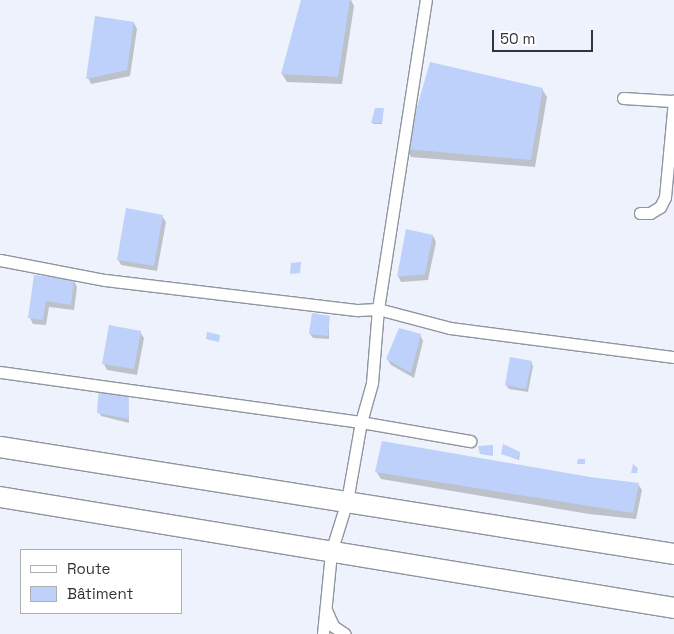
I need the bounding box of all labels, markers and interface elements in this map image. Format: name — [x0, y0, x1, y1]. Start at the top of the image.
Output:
scale bar — [494, 20, 595, 52]
text: 50 m — [500, 29, 535, 48]
legend — [20, 549, 182, 614]
text: Route — [67, 559, 110, 578]
text: Bâtiment — [67, 584, 133, 603]

